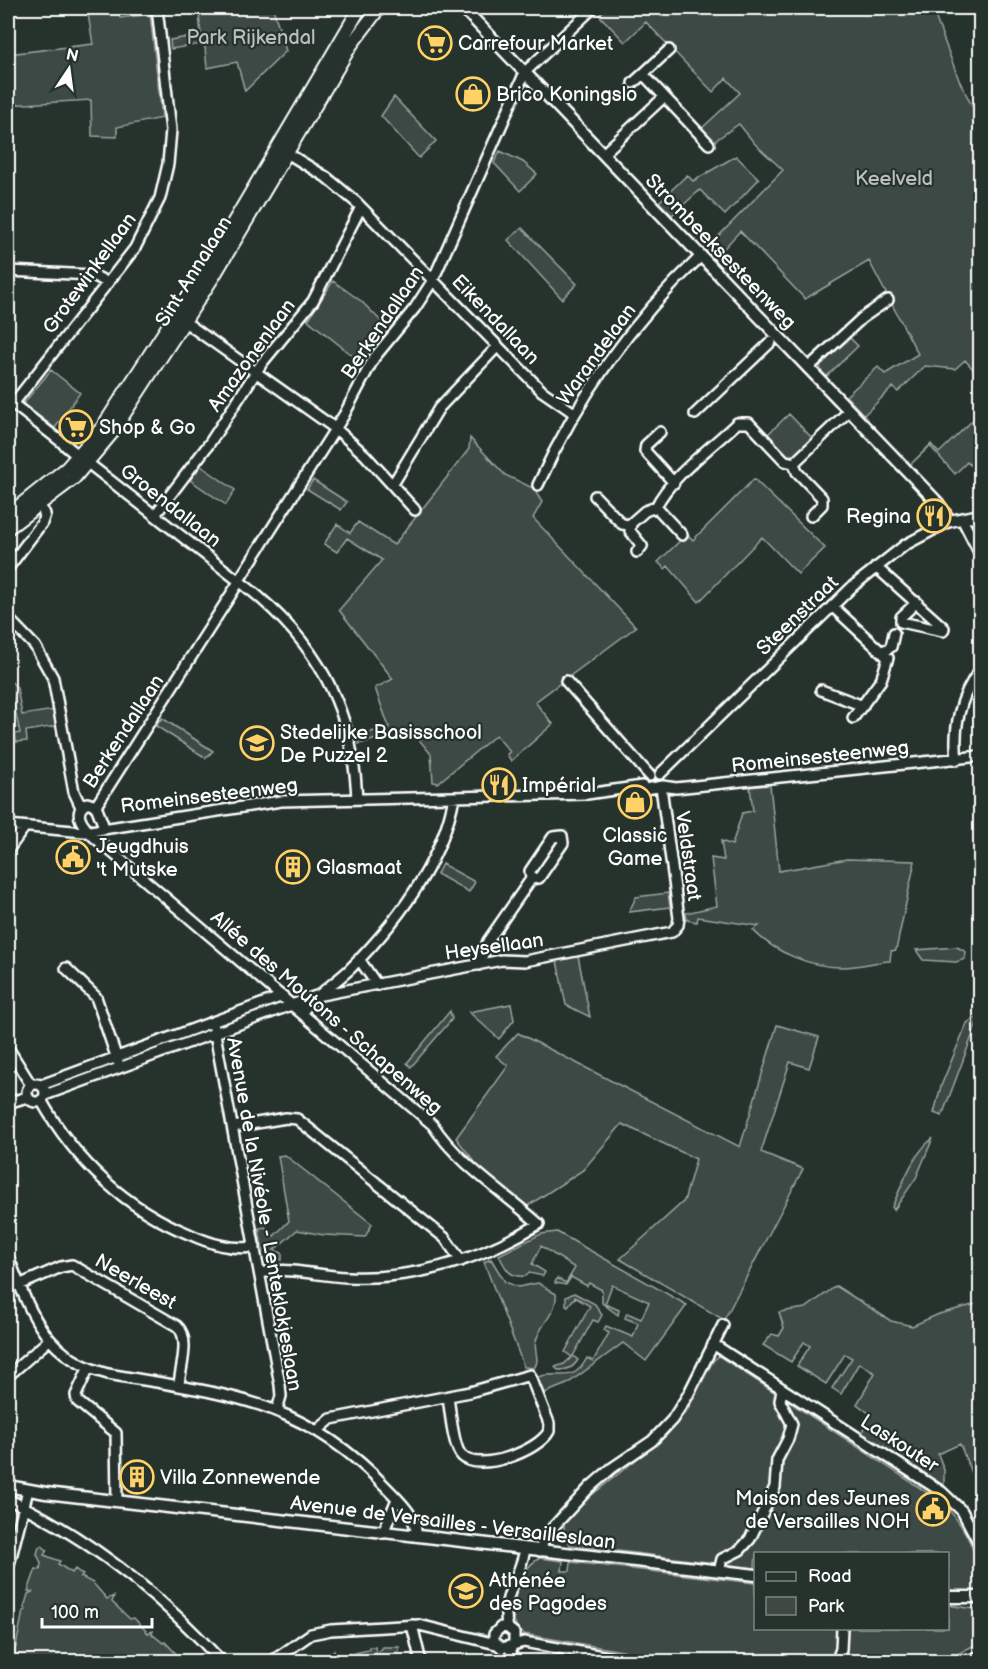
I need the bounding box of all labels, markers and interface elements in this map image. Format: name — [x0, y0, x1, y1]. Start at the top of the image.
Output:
supermarket icon: Carrefour Market — [417, 25, 453, 61]
park label: Park Rijkendal — [186, 26, 316, 50]
place label: Carrefour Market — [458, 32, 613, 56]
north arrow — [39, 39, 99, 99]
text: N — [64, 45, 80, 66]
shop icon: Brico Koningslo — [455, 76, 491, 112]
place label: Brico Koningslo — [496, 83, 637, 107]
park label: Keelveld — [855, 167, 933, 191]
street label: Strombeeksesteenweg — [640, 169, 801, 334]
street label: Grotewinkellaan — [38, 208, 142, 339]
street label: Sint-Annalaan — [150, 212, 237, 331]
street label: Berkendallaan — [336, 262, 429, 384]
street label: Eikendallaan — [446, 270, 544, 370]
street label: Amazonenlaan — [203, 295, 301, 417]
street label: Warandelaan — [552, 299, 642, 410]
supermarket icon: Shop & Go — [58, 409, 94, 445]
place label: Shop & Go — [99, 416, 196, 440]
street label: Groendallaan — [115, 459, 226, 553]
restaurant icon: Regina — [916, 498, 952, 534]
place label: Regina — [846, 505, 911, 529]
street label: Steenstraat — [752, 571, 844, 661]
street label: Berkendallaan — [78, 670, 170, 793]
place label: Stedelijke Basisschool De Puzzel 2 — [280, 721, 482, 768]
school or university icon: Stedelijke Basisschool De Puzzel 2 — [239, 725, 275, 761]
street label: Romeinsesteenweg — [730, 736, 910, 778]
restaurant icon: Impérial — [481, 767, 517, 803]
street label: Romeinsesteenweg — [119, 773, 299, 819]
place label: Impérial — [522, 774, 596, 798]
shop icon: Classic Game — [617, 784, 653, 820]
street label: Veldstraat — [670, 810, 706, 902]
place label: Classic Game — [603, 824, 667, 871]
place label: Jeugdhuis 't Mutske — [96, 835, 189, 882]
public building icon: Jeugdhuis 't Mutske — [55, 839, 91, 875]
building icon: Glasmaat — [275, 849, 311, 885]
place label: Glasmaat — [316, 856, 402, 880]
street label: Allée des Moutons - Schapenweg — [206, 906, 447, 1120]
street label: Heysellaan — [443, 928, 545, 966]
street label: Avenue de la Nivéole - Lenteklokjeslaan — [221, 1035, 307, 1393]
street label: Neerleest — [91, 1249, 180, 1315]
street label: Laskouter — [856, 1410, 944, 1478]
building icon: Villa Zonnewende — [119, 1459, 155, 1495]
place label: Villa Zonnewende — [160, 1466, 320, 1490]
place label: Maison des Jeunes de Versailles NOH — [735, 1487, 910, 1534]
street label: Avenue de Versailles - Versailleslaan — [289, 1491, 617, 1555]
public building icon: Maison des Jeunes de Versailles NOH — [915, 1491, 951, 1527]
legend — [754, 1552, 949, 1630]
text: Road — [808, 1566, 852, 1587]
place label: Athénée des Pagodes — [489, 1569, 607, 1616]
school or university icon: Athénée des Pagodes — [448, 1573, 484, 1609]
scale bar — [42, 1591, 152, 1629]
text: Park — [808, 1596, 844, 1617]
text: 100 m — [51, 1602, 99, 1623]

